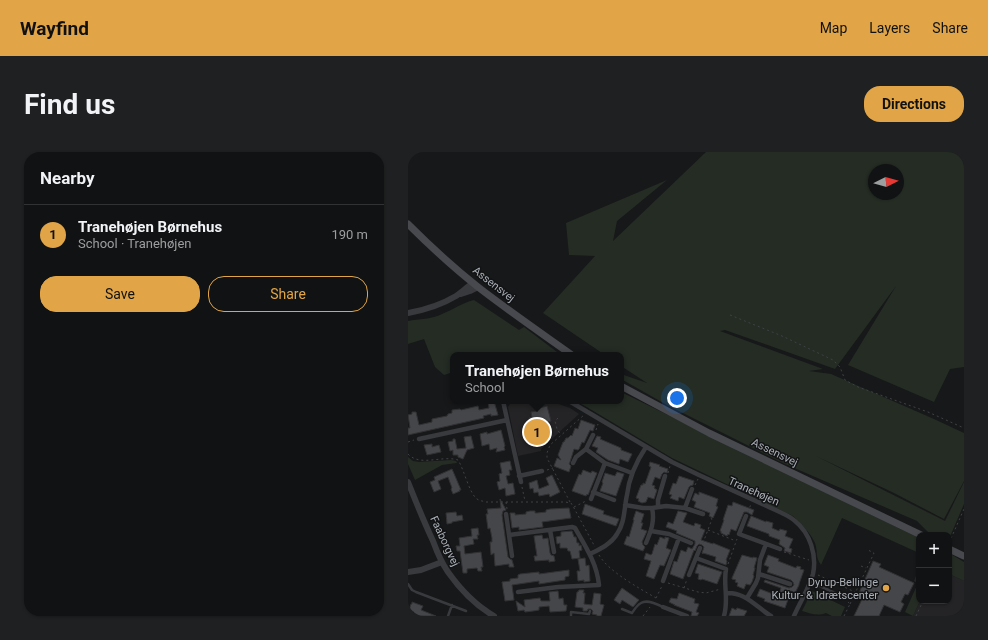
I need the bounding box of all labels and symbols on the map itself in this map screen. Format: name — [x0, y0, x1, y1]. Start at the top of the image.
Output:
north arrow — [868, 164, 904, 200]
street label: Assensvej — [470, 264, 517, 305]
your location — [667, 388, 687, 408]
pin: 1 — [524, 417, 550, 447]
street label: Assensvej — [750, 436, 800, 469]
street label: Tranehøjen — [726, 474, 781, 508]
street label: Faaborgvej — [427, 514, 462, 568]
place label: Dyrup-Bellinge Kultur- & Idrætscenter — [771, 576, 878, 602]
marker: Dyrup-Bellinge Kultur- & Idrætscenter — [881, 583, 891, 593]

